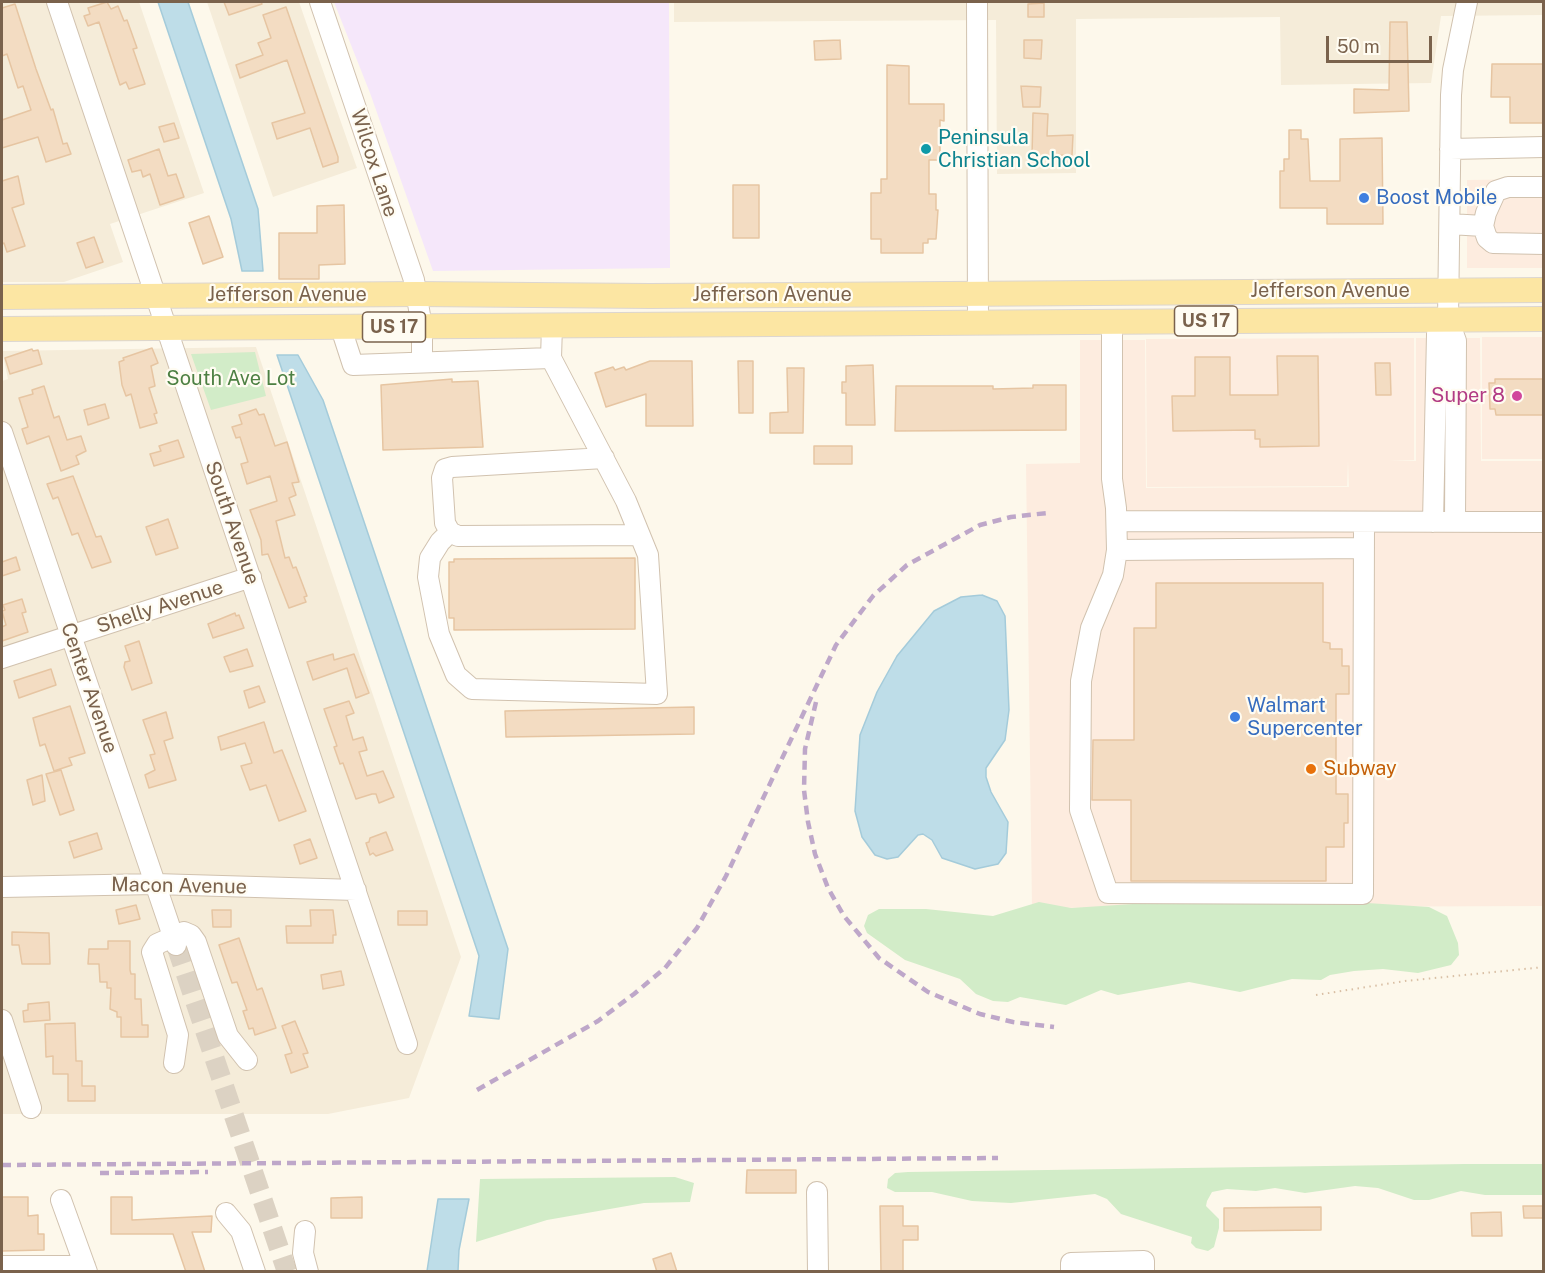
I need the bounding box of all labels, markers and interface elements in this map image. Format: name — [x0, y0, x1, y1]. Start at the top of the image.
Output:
scale bar — [1329, 24, 1436, 62]
text: 50 m — [1337, 36, 1380, 57]
street label: Wilcox Lane — [345, 106, 403, 220]
place label: Peninsula Christian School — [938, 126, 1090, 173]
marker: Peninsula Christian School — [919, 142, 933, 156]
place label: Boost Mobile — [1376, 186, 1497, 210]
marker: Boost Mobile — [1357, 191, 1371, 205]
street label: Jefferson Avenue — [1250, 279, 1410, 303]
street label: Jefferson Avenue — [207, 283, 367, 307]
street label: Jefferson Avenue — [692, 283, 852, 307]
road number: US 17 — [1174, 306, 1238, 336]
road number: US 17 — [362, 312, 426, 342]
park label: South Ave Lot — [166, 367, 296, 391]
place label: Super 8 — [1431, 384, 1505, 408]
marker: Super 8 — [1510, 389, 1524, 403]
street label: South Avenue — [200, 458, 264, 588]
street label: Shelly Avenue — [94, 575, 226, 639]
street label: Center Avenue — [55, 620, 123, 756]
place label: Walmart Supercenter — [1247, 694, 1363, 741]
marker: Walmart Supercenter — [1228, 710, 1242, 724]
place label: Subway — [1323, 757, 1397, 781]
marker: Subway — [1304, 762, 1318, 776]
street label: Macon Avenue — [111, 873, 247, 899]

